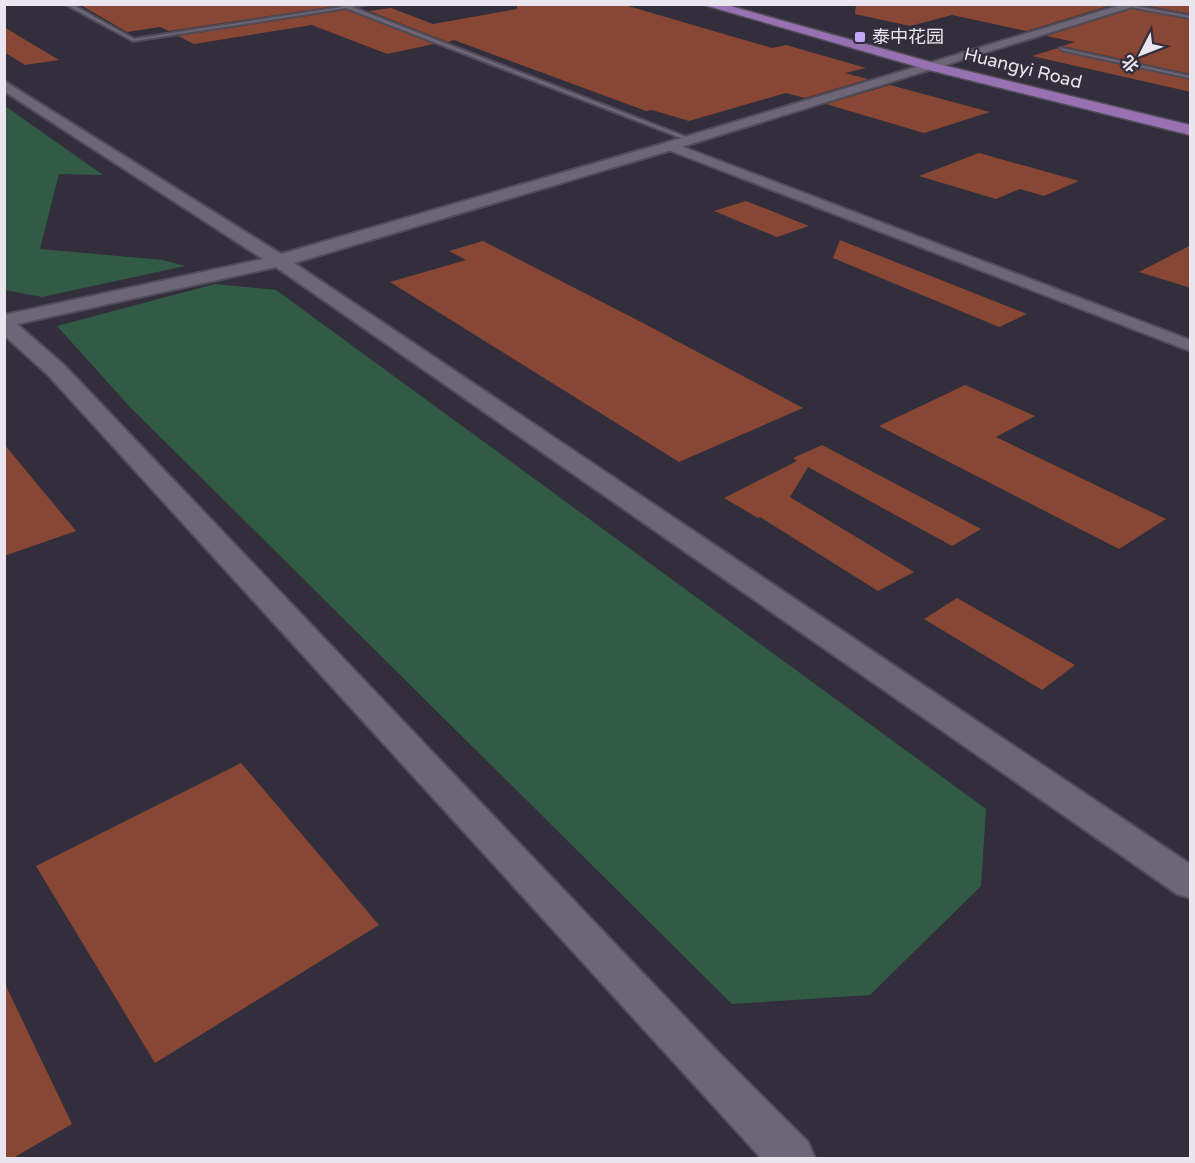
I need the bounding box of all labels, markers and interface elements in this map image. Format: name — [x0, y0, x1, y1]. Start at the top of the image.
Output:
north arrow — [1111, 24, 1171, 84]
place label: 泰中花园 — [872, 26, 944, 48]
marker: 泰中花园 — [853, 30, 867, 44]
street label: Huangyi Road — [962, 43, 1084, 93]
text: 北 — [1118, 51, 1143, 76]

